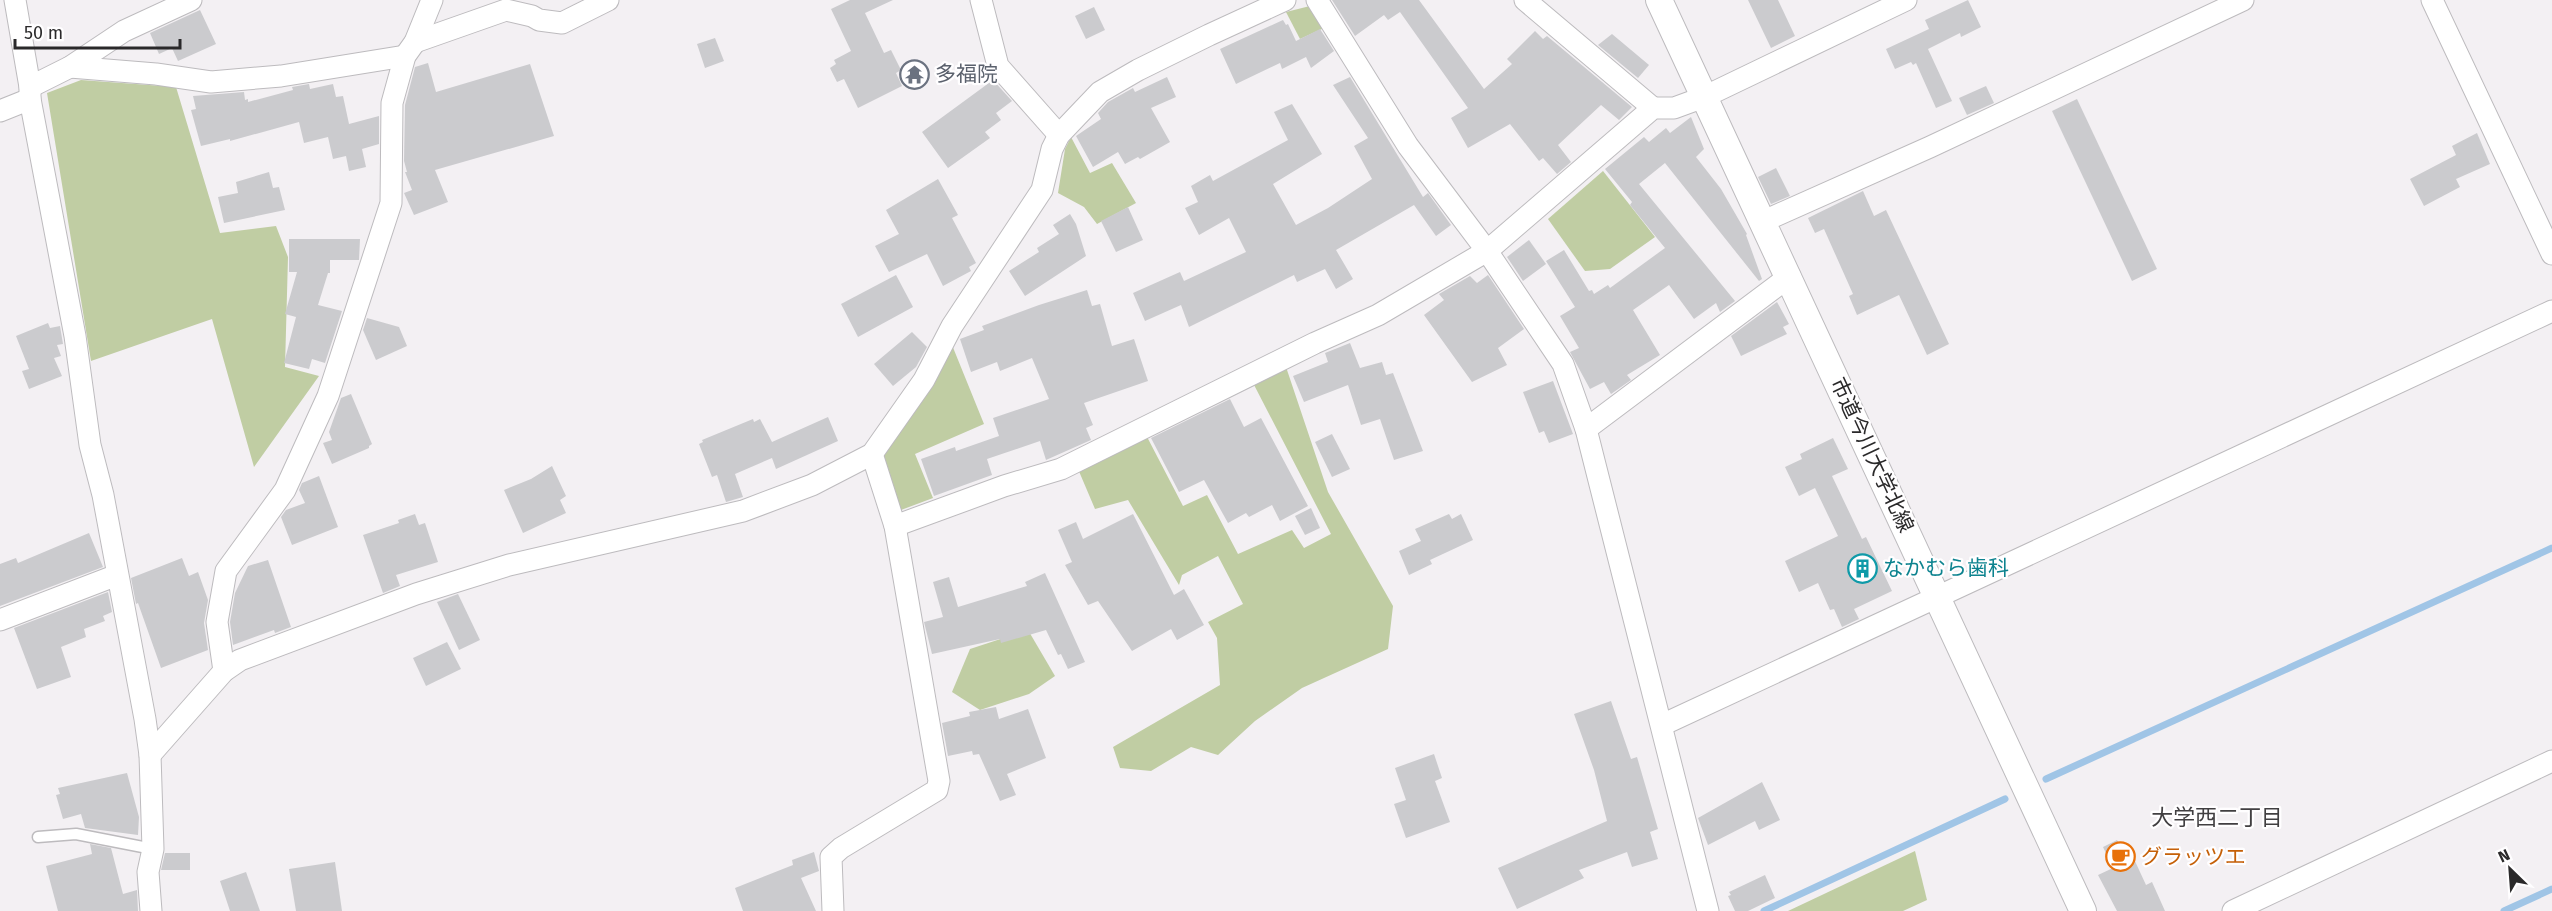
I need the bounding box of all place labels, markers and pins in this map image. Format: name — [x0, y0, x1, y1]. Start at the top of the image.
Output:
temple icon: 多福院 — [898, 58, 930, 90]
place label: 多福院 — [935, 61, 998, 87]
building icon: なかむら歯科 — [1846, 552, 1878, 584]
place label: なかむら歯科 — [1883, 555, 2009, 581]
cafe icon: グラッツエ — [2104, 841, 2136, 873]
place label: グラッツエ — [2141, 844, 2246, 870]

